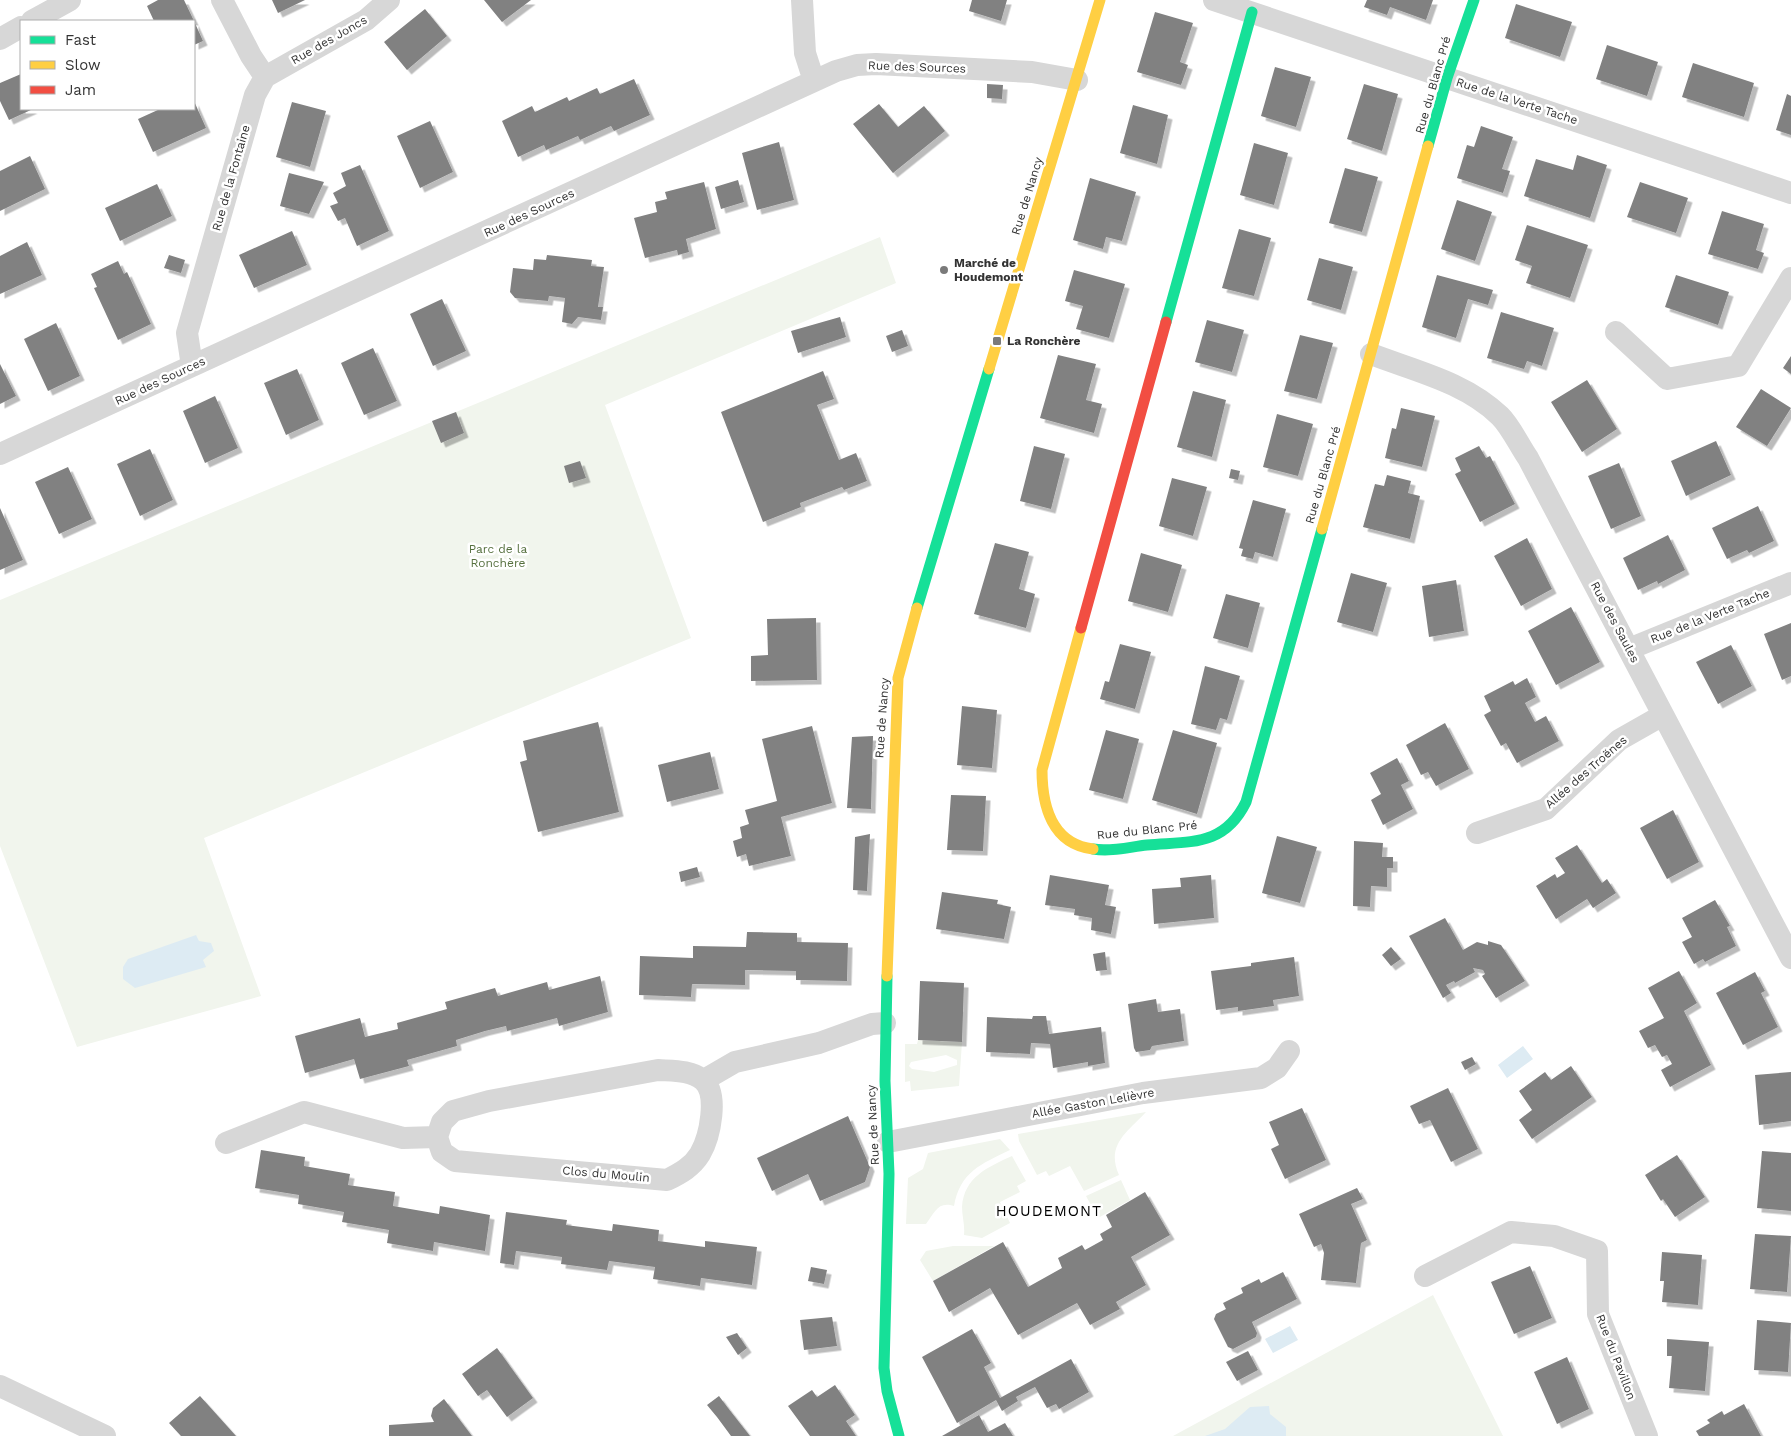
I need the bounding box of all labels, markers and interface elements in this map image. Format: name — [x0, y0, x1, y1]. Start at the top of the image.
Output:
street label: Rue des Joncs — [289, 13, 369, 67]
legend — [20, 20, 195, 110]
text: Fast — [65, 31, 97, 49]
street label: Rue du Blanc Pré — [1412, 35, 1454, 135]
text: Slow — [65, 56, 101, 74]
street label: Rue des Sources — [868, 58, 966, 76]
street label: Rue de la Verte Tache — [1454, 75, 1580, 127]
text: Jam — [65, 81, 96, 99]
street label: Rue de la Fontaine — [209, 123, 253, 233]
street label: Rue de Nancy — [1009, 155, 1046, 237]
street label: Rue des Sources — [482, 186, 576, 240]
place label: Marché de Houdemont — [954, 256, 1024, 284]
marker: Marché de Houdemont — [938, 264, 950, 276]
place label: La Ronchère — [1007, 334, 1081, 348]
marker: La Ronchère — [991, 335, 1003, 347]
street label: Rue des Sources — [113, 354, 207, 408]
street label: Rue du Blanc Pré — [1302, 425, 1344, 525]
park label: Parc de la Ronchère — [469, 542, 528, 570]
street label: Rue des Saules — [1588, 579, 1642, 665]
street label: Rue de la Verte Tache — [1649, 586, 1772, 646]
street label: Rue de Nancy — [872, 677, 892, 759]
street label: Allée des Troënes — [1542, 733, 1630, 811]
street label: Rue du Blanc Pré — [1096, 818, 1198, 842]
street label: Rue de Nancy — [864, 1084, 882, 1166]
street label: Allée Gaston Lelièvre — [1031, 1085, 1155, 1121]
street label: Clos du Moulin — [562, 1163, 650, 1185]
district label: HOUDEMONT — [996, 1202, 1102, 1220]
street label: Rue du Pavillon — [1593, 1312, 1639, 1402]

